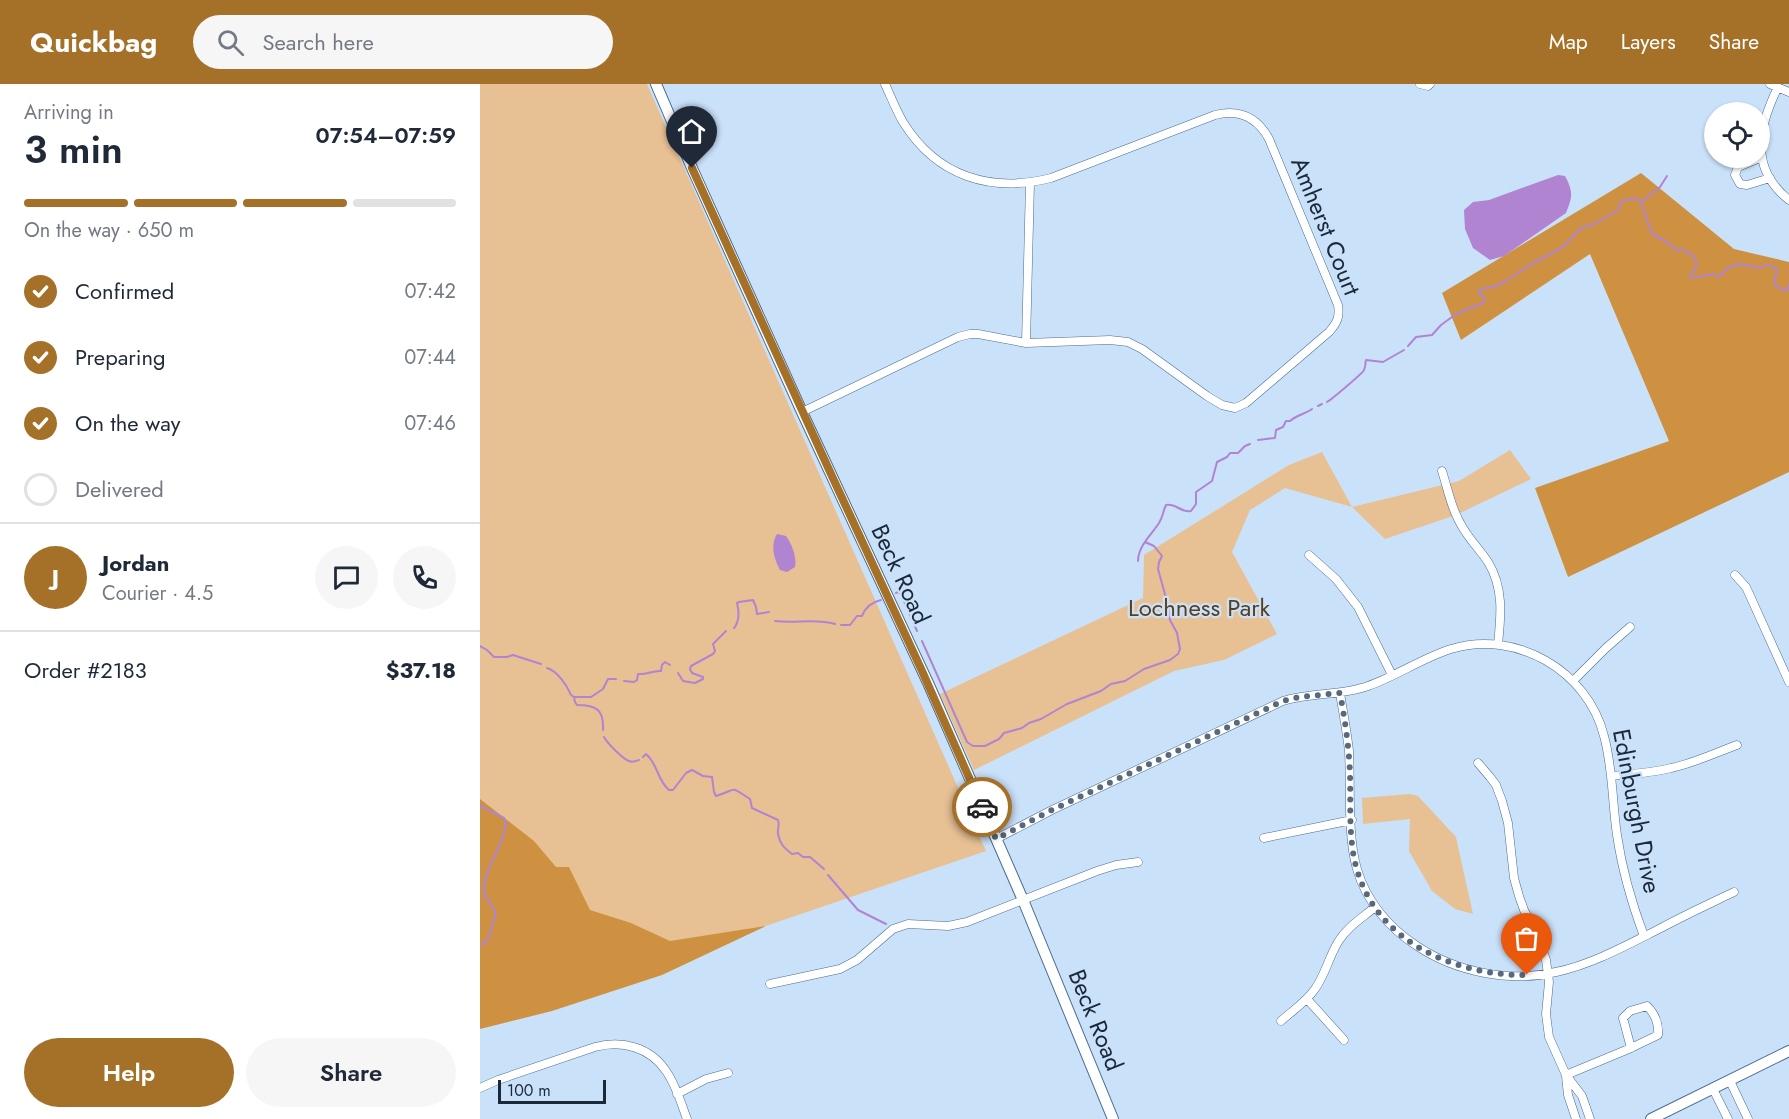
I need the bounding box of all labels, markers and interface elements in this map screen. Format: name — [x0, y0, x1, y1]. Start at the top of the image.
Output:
search box — [193, 15, 613, 69]
text: Quickbag — [30, 22, 157, 63]
icon: search — [214, 26, 247, 59]
text: Search here — [262, 26, 374, 58]
text: Map — [1549, 27, 1588, 57]
text: Layers — [1621, 27, 1676, 57]
text: Share — [1709, 27, 1759, 57]
text: Arriving in — [24, 98, 114, 127]
map controls — [1704, 102, 1770, 168]
button: locate — [1704, 102, 1770, 168]
pin — [666, 106, 717, 168]
icon: home — [675, 115, 708, 148]
text: 07:54–07:59 — [316, 119, 456, 151]
text: 3 min — [24, 121, 123, 178]
street label: Amherst Court — [1282, 152, 1370, 301]
text: On the way · 650 m — [24, 216, 194, 245]
icon: check — [24, 275, 57, 308]
text: Confirmed — [75, 275, 174, 307]
text: 07:42 — [404, 277, 456, 306]
icon: check — [24, 341, 57, 374]
text: Preparing — [75, 341, 166, 373]
text: 07:44 — [404, 343, 456, 372]
icon: check — [24, 407, 57, 440]
text: On the way — [75, 407, 180, 439]
text: 07:46 — [404, 409, 456, 438]
text: Delivered — [75, 473, 164, 505]
street label: Beck Road — [863, 518, 939, 630]
button: chat — [315, 546, 378, 609]
button: phone — [393, 546, 456, 609]
text: Jordan — [102, 547, 169, 579]
text: J — [52, 561, 59, 593]
text: Courier · 4.5 — [102, 579, 213, 608]
park label: Lochness Park — [1128, 590, 1271, 625]
text: Order #2183 — [24, 654, 147, 686]
text: $37.18 — [386, 654, 456, 686]
street label: Edinburgh Drive — [1604, 726, 1670, 896]
courier — [952, 777, 1012, 837]
icon: car — [966, 791, 999, 824]
pin — [1501, 913, 1552, 975]
icon: bag — [1510, 922, 1543, 955]
street label: Beck Road — [1060, 964, 1132, 1076]
button: Help — [24, 1038, 234, 1107]
button: Share — [246, 1038, 456, 1107]
scale bar — [498, 1077, 606, 1104]
text: 100 m — [507, 1079, 551, 1102]

